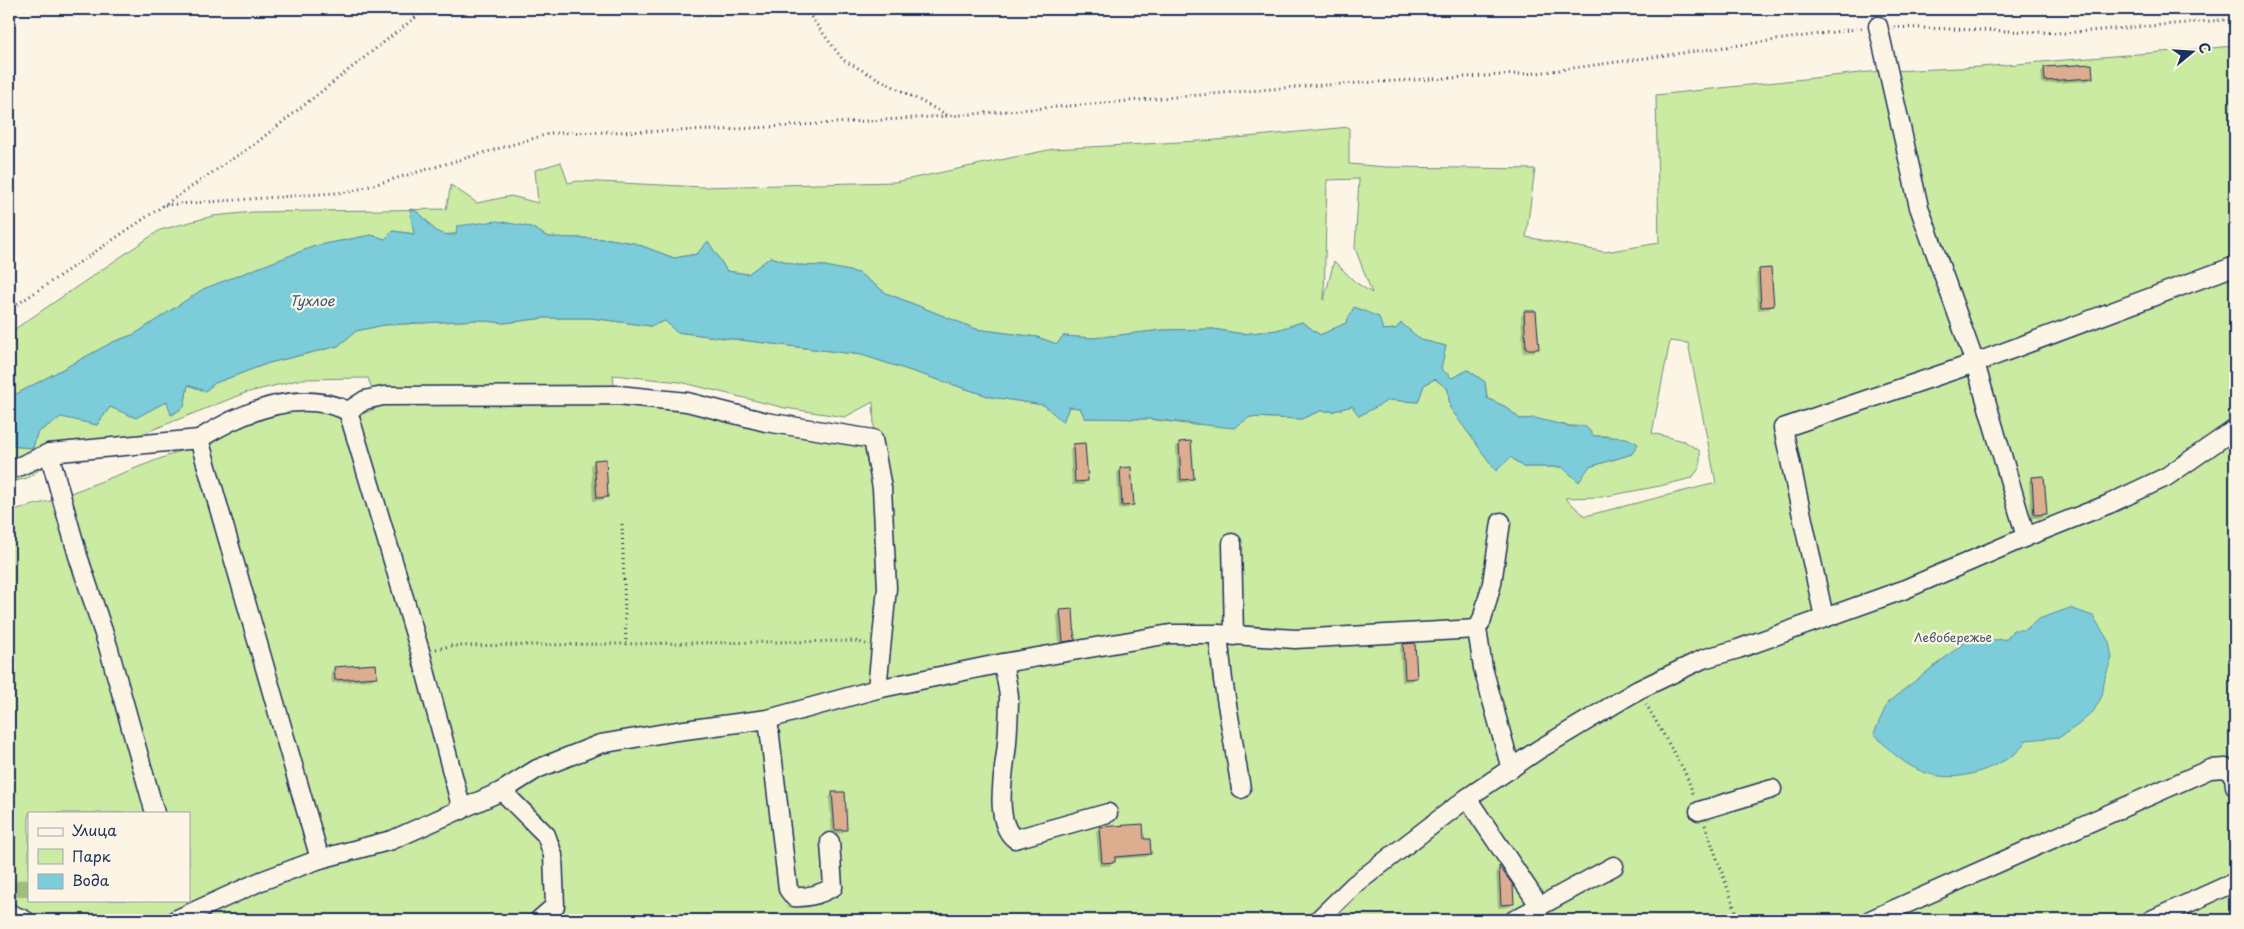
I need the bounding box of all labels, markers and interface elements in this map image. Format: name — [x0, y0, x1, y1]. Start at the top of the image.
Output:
north arrow — [2166, 28, 2216, 78]
text: С — [2193, 40, 2216, 56]
water label: Тухлое — [289, 290, 336, 311]
park label: Левобережье — [1914, 628, 1992, 646]
legend — [28, 812, 190, 902]
text: Улица — [72, 818, 117, 841]
text: Парк — [72, 844, 111, 867]
text: Вода — [72, 868, 110, 891]

